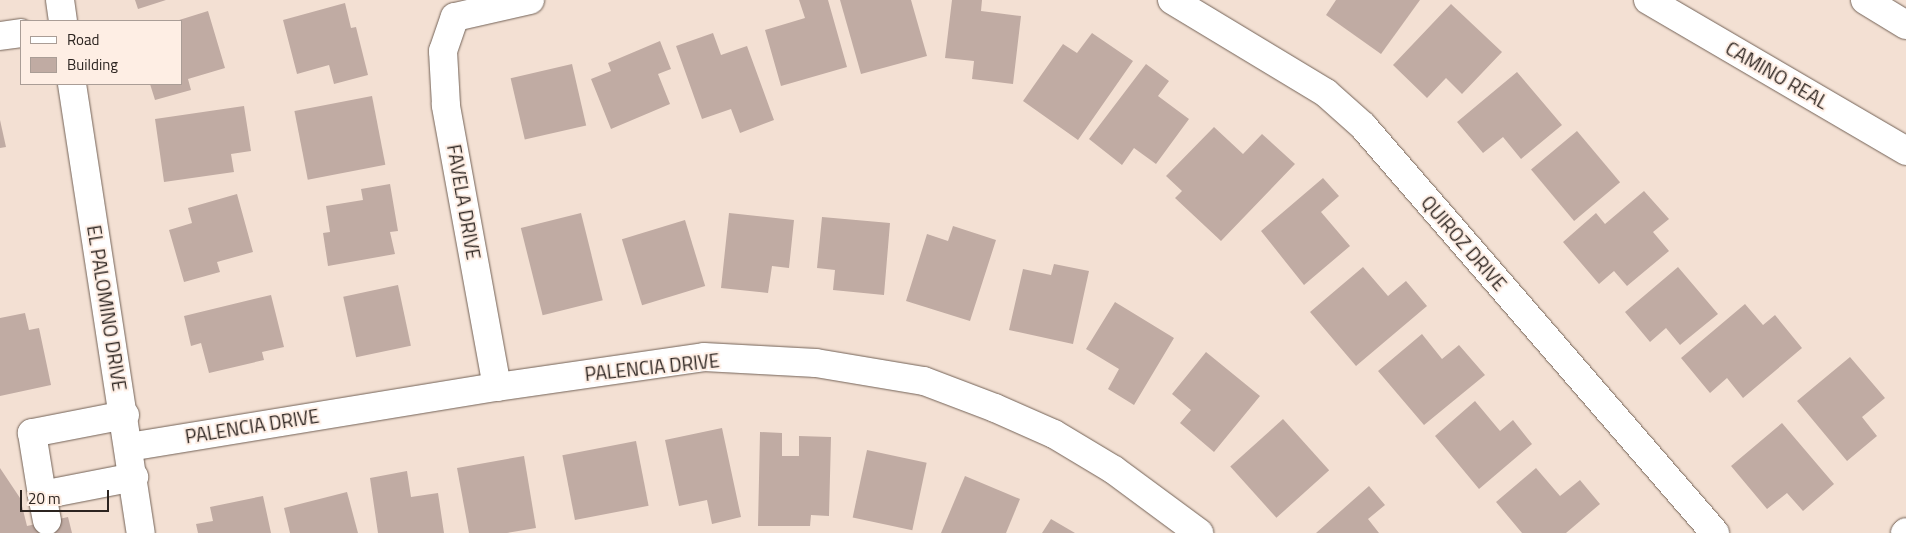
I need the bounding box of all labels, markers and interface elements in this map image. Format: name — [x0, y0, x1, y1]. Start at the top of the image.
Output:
legend — [20, 20, 182, 85]
text: Road — [67, 28, 99, 51]
street label: CAMINO REAL — [1722, 37, 1832, 113]
text: Building — [67, 53, 118, 76]
street label: FAVELA DRIVE — [443, 143, 485, 261]
street label: QUIROZ DRIVE — [1417, 191, 1511, 295]
street label: EL PALOMINO DRIVE — [83, 224, 131, 392]
street label: PALENCIA DRIVE — [584, 349, 720, 385]
street label: PALENCIA DRIVE — [183, 404, 321, 448]
scale bar — [22, 480, 111, 512]
text: 20 m — [28, 487, 61, 510]

